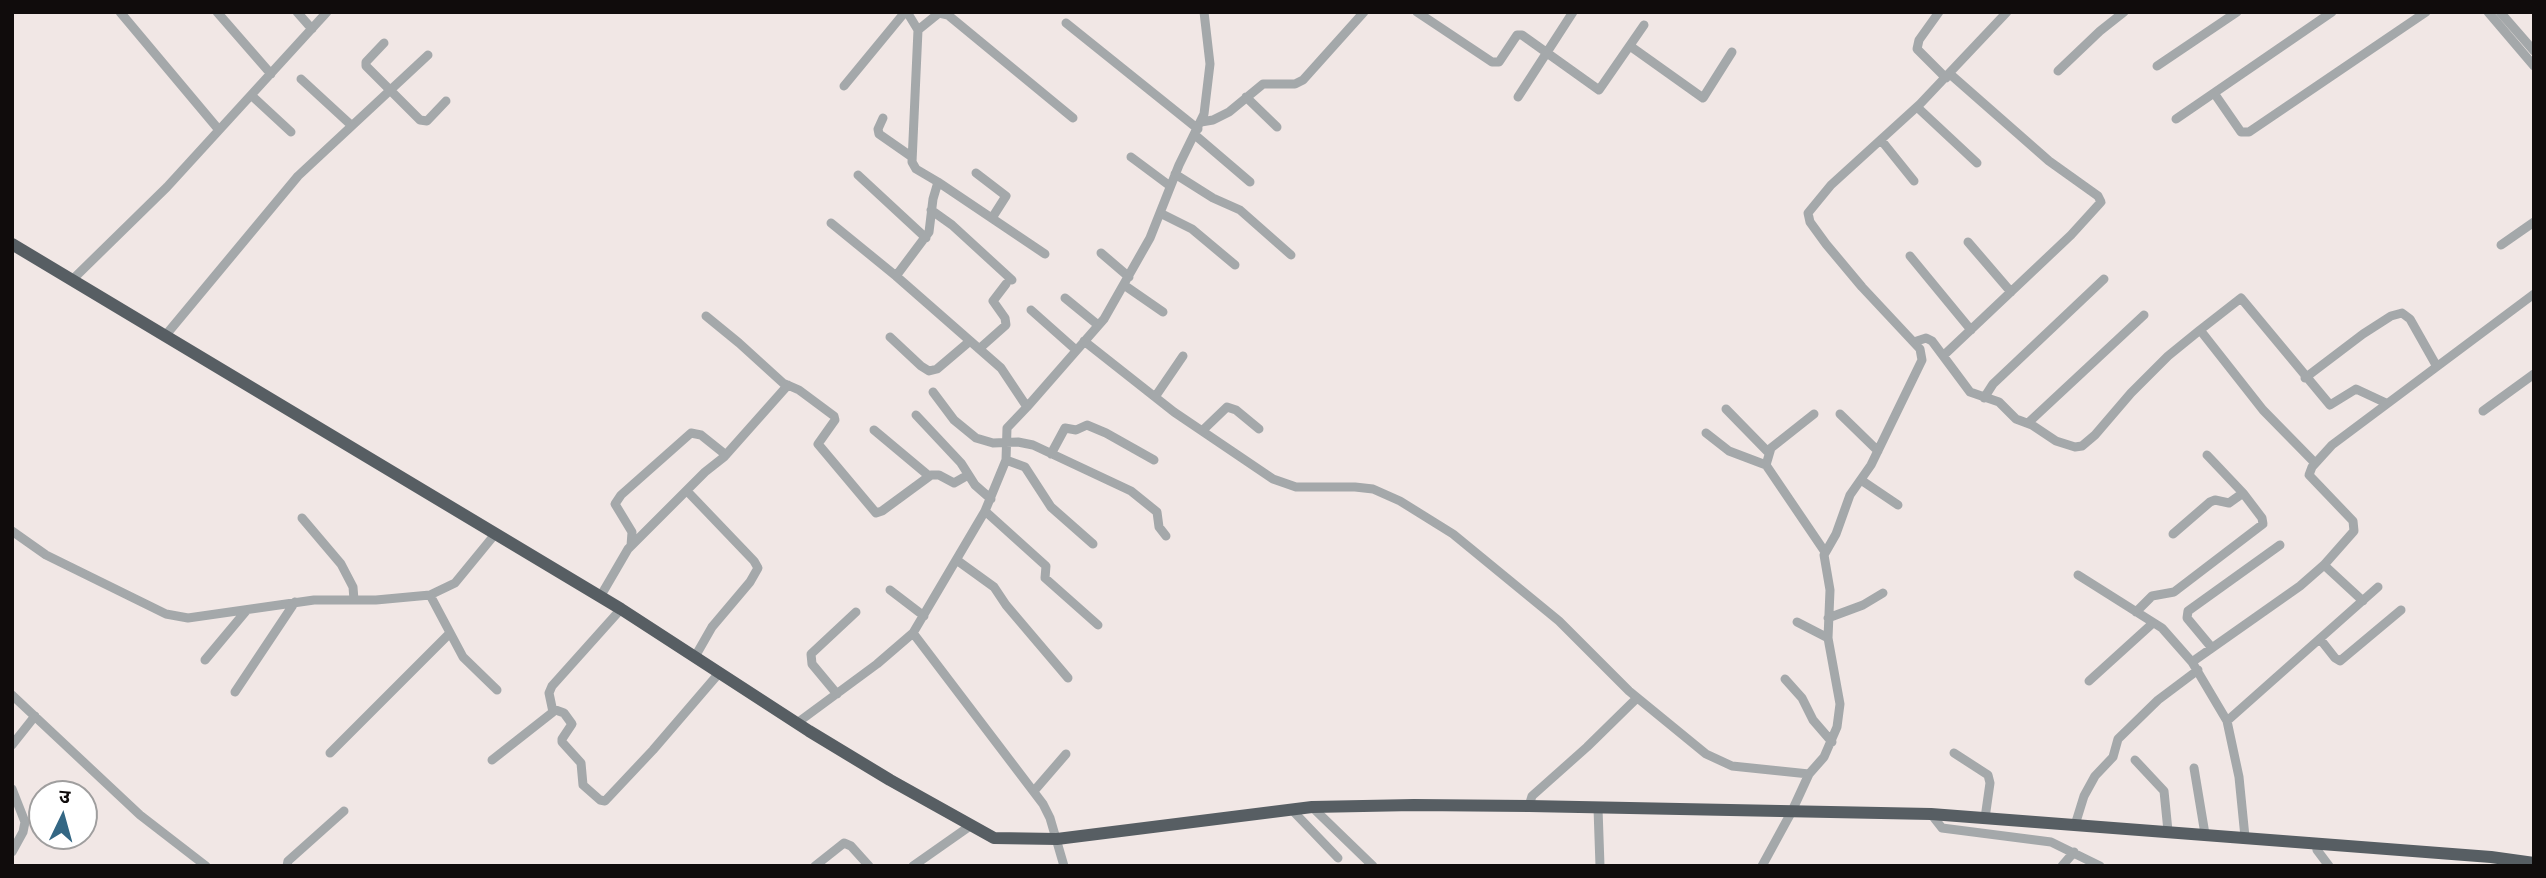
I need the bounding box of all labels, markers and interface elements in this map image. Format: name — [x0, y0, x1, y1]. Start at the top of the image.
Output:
north arrow — [28, 780, 98, 850]
text: उ — [58, 784, 71, 808]

